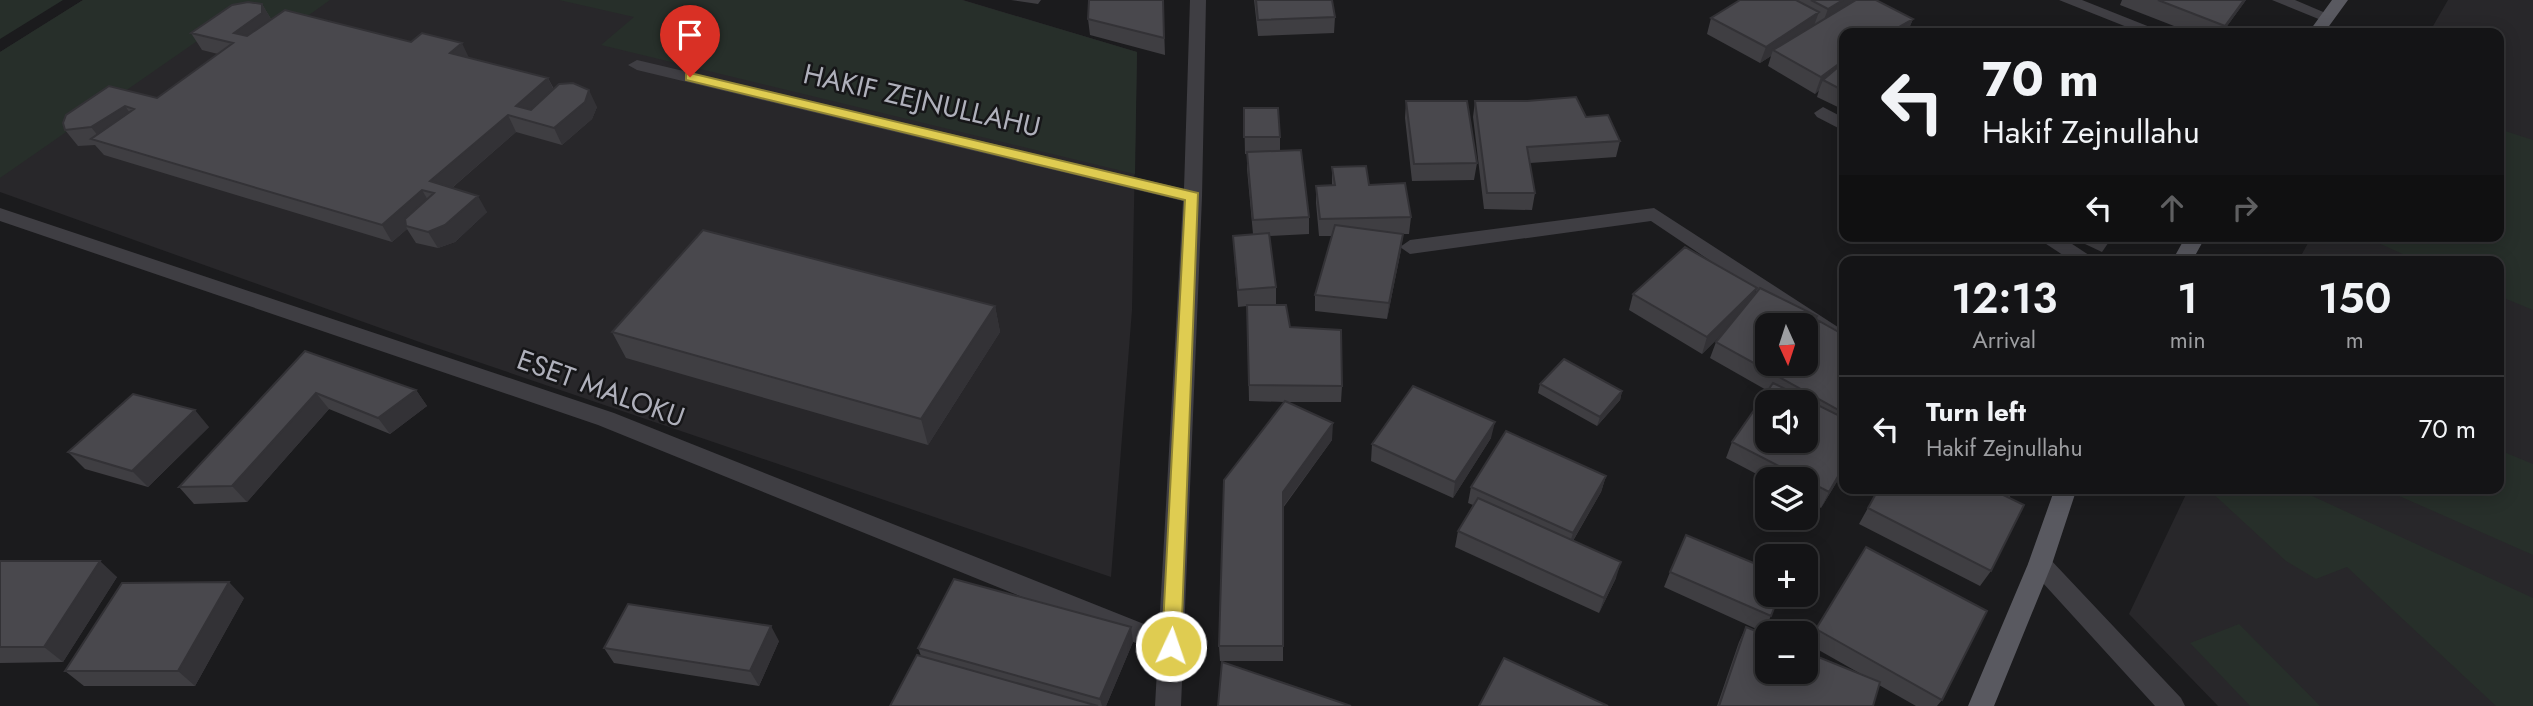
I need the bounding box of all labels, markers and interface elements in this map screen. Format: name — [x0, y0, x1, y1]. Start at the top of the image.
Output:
pin — [660, 5, 720, 77]
icon: arrive — [671, 16, 709, 54]
text: 70 m — [1982, 44, 2099, 114]
street label: HAKIF ZEJNULLAHU — [799, 53, 1045, 148]
icon: left — [1867, 56, 1958, 147]
text: Hakif Zejnullahu — [1982, 109, 2200, 155]
icon: left — [2080, 189, 2118, 227]
icon: ahead — [2153, 189, 2191, 227]
icon: right — [2226, 189, 2264, 227]
text: 12:13 — [1951, 268, 2057, 329]
text: 1 — [2177, 268, 2198, 329]
text: 150 — [2318, 268, 2392, 329]
north arrow — [1755, 313, 1818, 376]
map controls — [1755, 313, 1818, 684]
text: Arrival — [1973, 323, 2036, 357]
text: min — [2170, 323, 2206, 357]
text: m — [2346, 323, 2364, 357]
street label: ESET MALOKU — [511, 339, 691, 438]
button: sound — [1755, 390, 1818, 453]
text: Turn left — [1926, 393, 2026, 431]
icon: left — [1867, 410, 1905, 448]
text: 70 m — [2419, 410, 2476, 448]
text: Hakif Zejnullahu — [1926, 431, 2082, 465]
button: layers — [1755, 467, 1818, 530]
button: + — [1755, 544, 1818, 607]
position arrow — [1134, 609, 1208, 683]
button: − — [1755, 621, 1818, 684]

